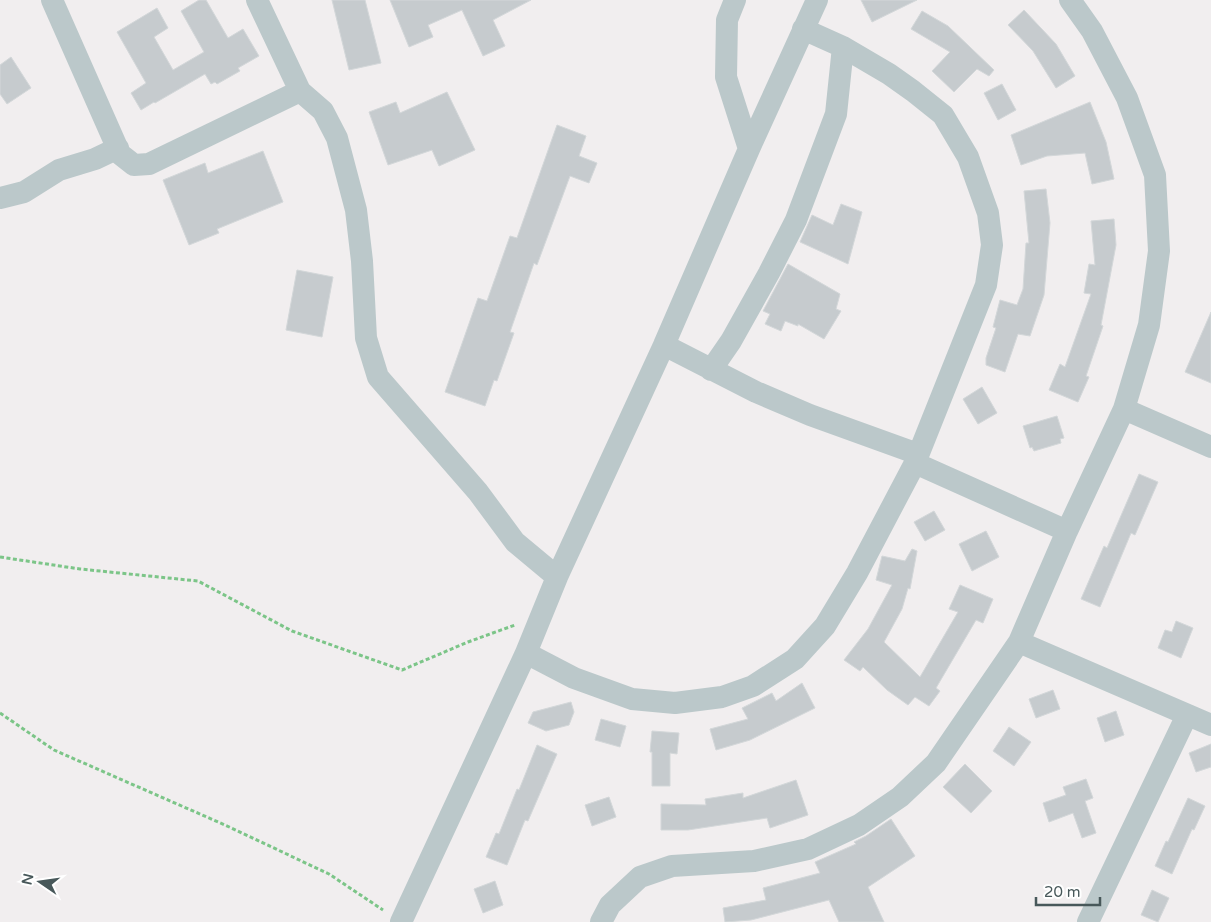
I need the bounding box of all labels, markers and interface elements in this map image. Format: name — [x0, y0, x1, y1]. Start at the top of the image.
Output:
north arrow — [15, 857, 65, 907]
text: N — [18, 872, 37, 887]
scale bar — [1036, 874, 1100, 906]
text: 20 m — [1044, 883, 1081, 901]

